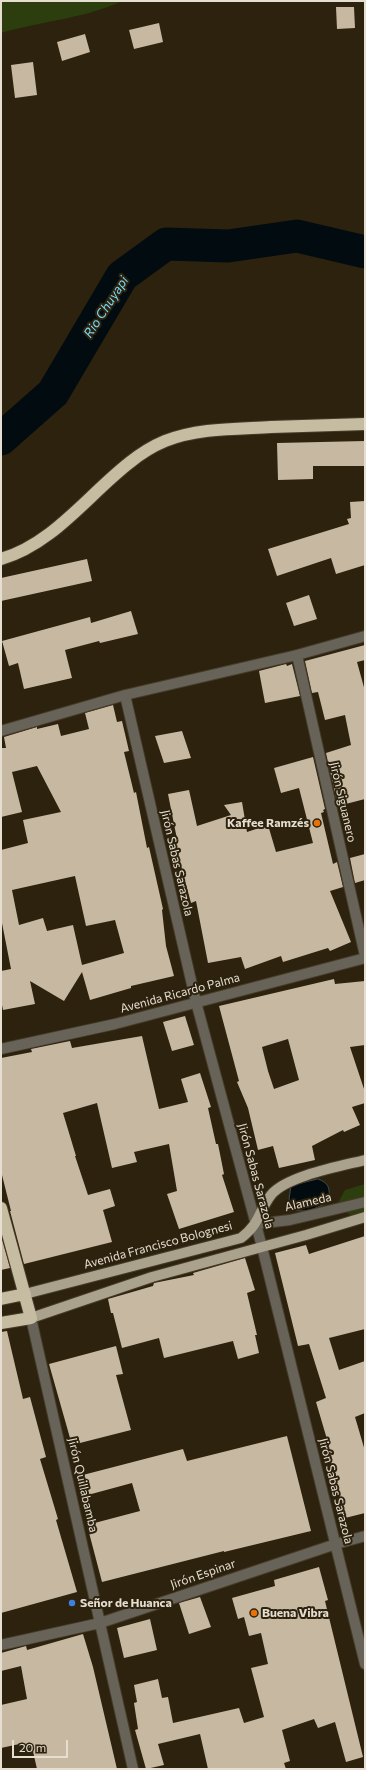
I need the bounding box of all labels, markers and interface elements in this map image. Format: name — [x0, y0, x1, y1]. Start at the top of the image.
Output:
water label: Rio Chuyapi — [80, 273, 132, 341]
street label: Jirón Siguanero — [327, 760, 359, 844]
street label: Jirón Sabas Sarazola — [158, 808, 196, 918]
place label: Kaffee Ramzés — [227, 816, 309, 830]
marker: Kaffee Ramzés — [312, 818, 322, 828]
street label: Avenida Ricardo Palma — [119, 970, 241, 1016]
street label: Jirón Sabas Sarazola — [235, 1122, 277, 1230]
street label: Alameda — [283, 1190, 333, 1214]
street label: Avenida Francisco Bolognesi — [82, 1218, 234, 1272]
street label: Jirón Quillabamba — [65, 1436, 101, 1534]
street label: Jirón Sabas Sarazola — [316, 1437, 356, 1545]
street label: Jirón Espinar — [168, 1556, 238, 1592]
place label: Señor de Huanca — [80, 1596, 172, 1610]
marker: Señor de Huanca — [67, 1598, 77, 1608]
place label: Buena Vibra — [262, 1606, 329, 1620]
marker: Buena Vibra — [249, 1608, 259, 1618]
scale bar — [14, 1732, 70, 1758]
text: 20 m — [19, 1740, 46, 1754]

